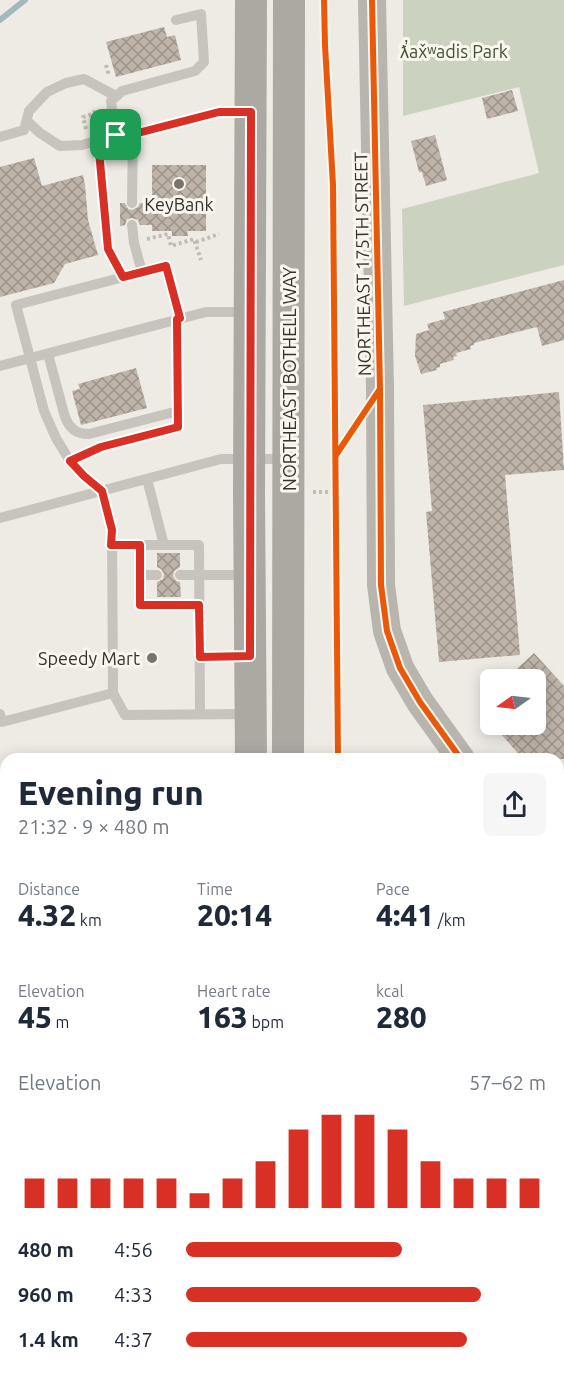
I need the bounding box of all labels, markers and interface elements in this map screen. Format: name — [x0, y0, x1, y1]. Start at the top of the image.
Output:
park label: ƛ̕ax̌ʷadis Park — [400, 40, 508, 61]
pin — [90, 109, 141, 160]
icon: arrive — [99, 118, 132, 151]
street label: NORTHEAST 175TH STREET — [350, 152, 374, 376]
marker: KeyBank — [172, 177, 186, 191]
place label: KeyBank — [144, 194, 214, 214]
street label: NORTHEAST BOTHELL WAY — [279, 266, 299, 491]
place label: Speedy Mart — [38, 648, 140, 668]
marker: Speedy Mart — [145, 651, 159, 665]
north arrow — [480, 669, 546, 735]
map controls — [480, 669, 546, 735]
button: share — [483, 773, 546, 836]
text: Evening run — [18, 774, 204, 811]
text: 21:32 · 9 × 480 m — [18, 815, 170, 838]
text: Distance — [18, 880, 80, 898]
text: Time — [197, 880, 233, 898]
text: Pace — [376, 880, 410, 898]
text: 4.32 — [18, 898, 76, 932]
text: 20:14 — [197, 898, 272, 932]
text: 4:41 — [376, 898, 434, 932]
text: km — [76, 911, 102, 929]
text: /km — [434, 911, 466, 929]
text: Elevation — [18, 982, 85, 1000]
text: Heart rate — [197, 982, 271, 1000]
text: kcal — [376, 982, 404, 1000]
text: 45 — [18, 1000, 52, 1034]
text: 163 — [197, 1000, 248, 1034]
text: 280 — [376, 1000, 427, 1034]
text: m — [52, 1013, 69, 1031]
text: bpm — [248, 1013, 284, 1031]
text: Elevation — [18, 1071, 101, 1094]
text: 57–62 m — [469, 1071, 546, 1094]
text: 480 m — [18, 1238, 74, 1261]
text: 4:56 — [114, 1238, 153, 1261]
text: 960 m — [18, 1283, 74, 1306]
text: 4:33 — [114, 1283, 153, 1306]
text: 1.4 km — [18, 1328, 79, 1351]
text: 4:37 — [114, 1328, 153, 1351]

